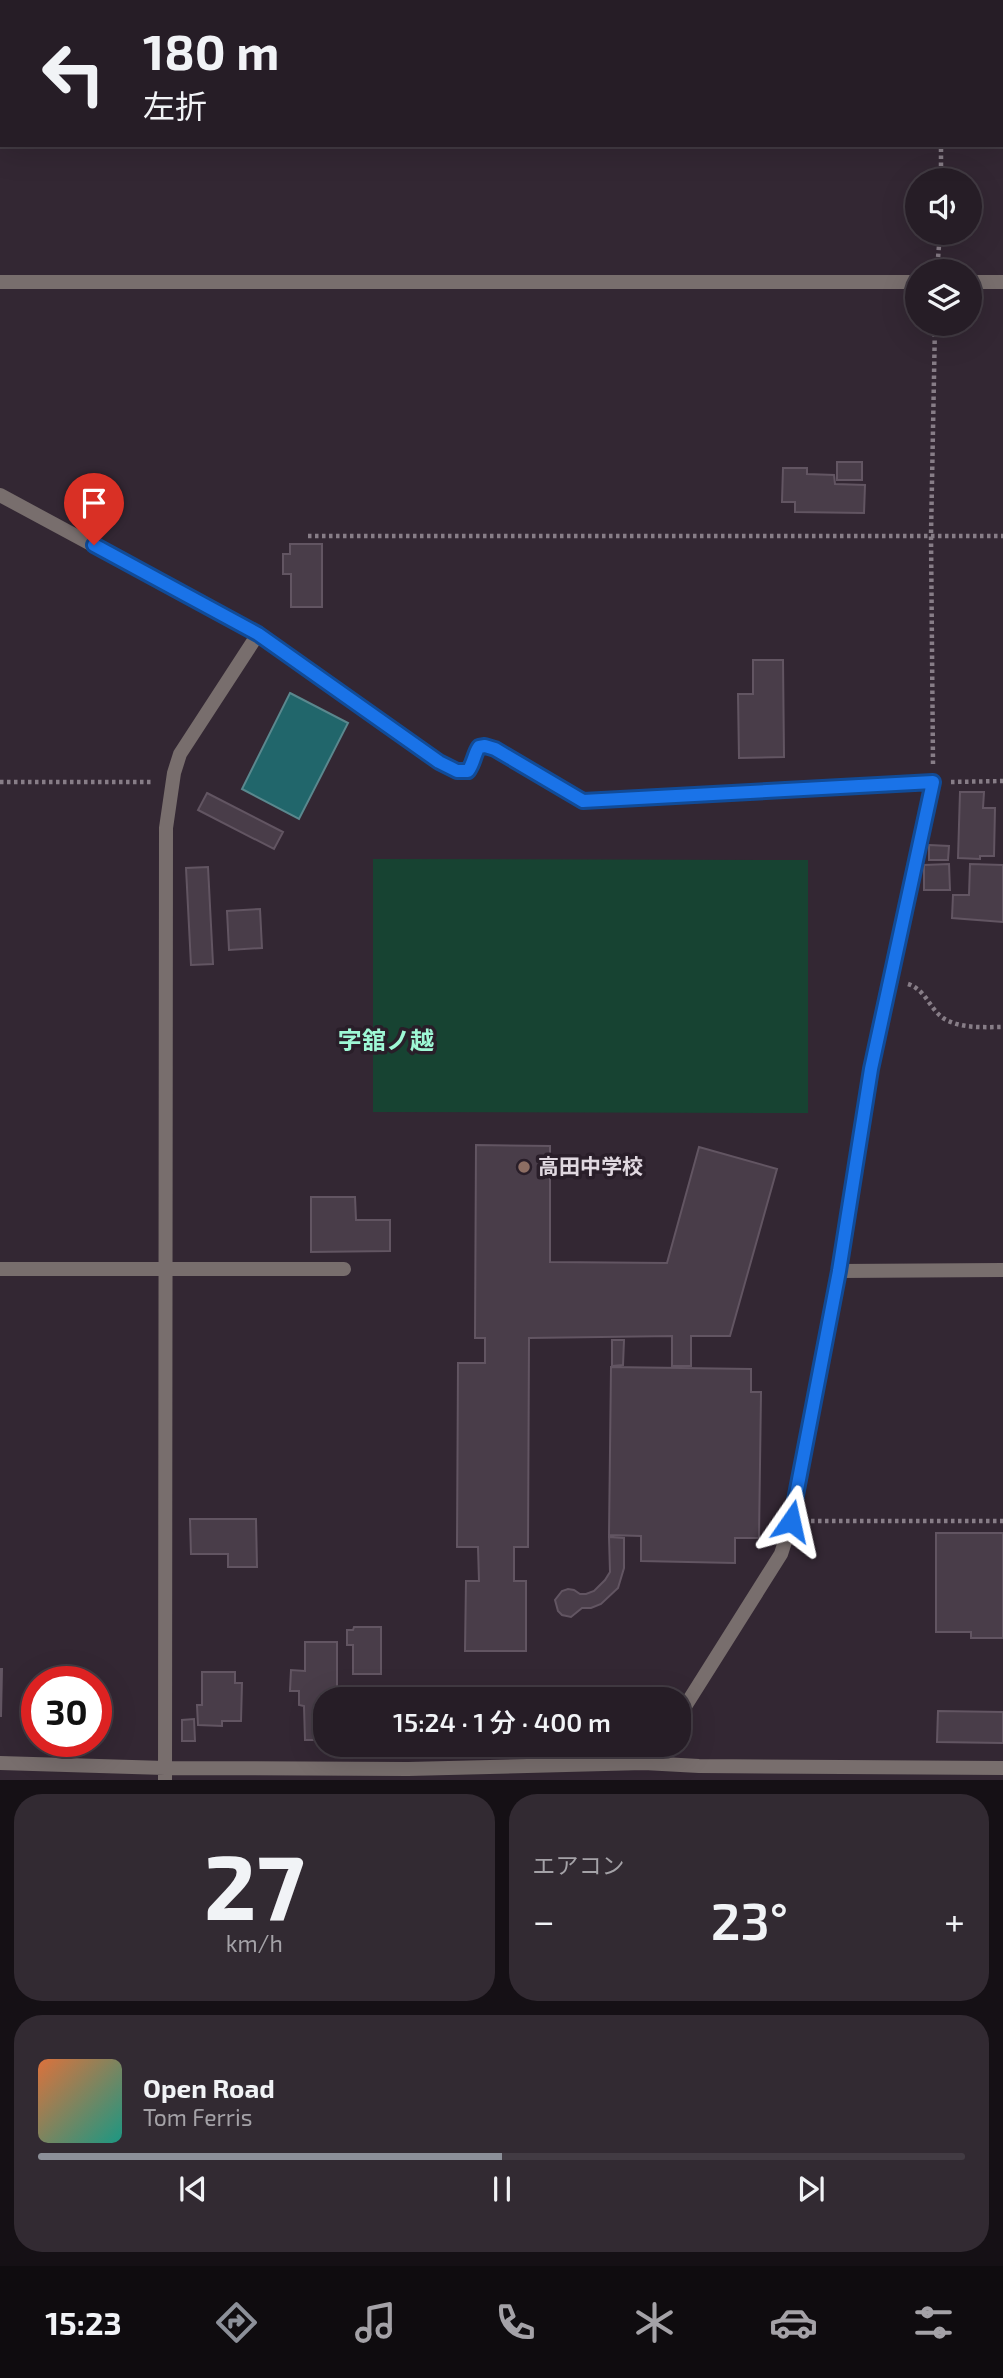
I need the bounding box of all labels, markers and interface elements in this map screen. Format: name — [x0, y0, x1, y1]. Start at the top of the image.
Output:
text: 180 m — [143, 21, 279, 80]
icon: left — [28, 28, 119, 119]
text: 左折 — [143, 86, 207, 124]
map controls — [905, 168, 982, 336]
button: sound — [905, 168, 982, 245]
button: layers — [905, 259, 982, 336]
pin — [64, 473, 124, 545]
icon: arrive — [75, 484, 113, 522]
district label: 字舘ノ越 — [338, 1025, 434, 1054]
place label: 高田中学校 — [538, 1153, 643, 1178]
marker: 高田中学校 — [516, 1159, 532, 1175]
position arrow — [754, 1484, 828, 1558]
speed limit sign: 30 — [21, 1666, 112, 1757]
text: 15:24 · 1 分 · 400 m — [393, 1706, 611, 1737]
text: 27 — [204, 1829, 305, 1938]
text: エアコン — [533, 1851, 625, 1879]
text: 23° — [711, 1888, 788, 1950]
text: − — [533, 1897, 555, 1943]
text: + — [944, 1897, 965, 1943]
text: km/h — [226, 1929, 283, 1957]
text: Open Road — [143, 2072, 275, 2103]
text: Tom Ferris — [143, 2103, 252, 2131]
icon: previous — [174, 2170, 212, 2208]
icon: pause — [483, 2170, 521, 2208]
icon: next — [792, 2170, 830, 2208]
icon: directions — [212, 2298, 261, 2347]
icon: music — [351, 2298, 400, 2347]
icon: phone — [491, 2298, 540, 2347]
icon: climate — [630, 2298, 679, 2347]
icon: car — [769, 2298, 818, 2347]
icon: filters — [909, 2298, 958, 2347]
text: 15:23 — [45, 2303, 122, 2341]

